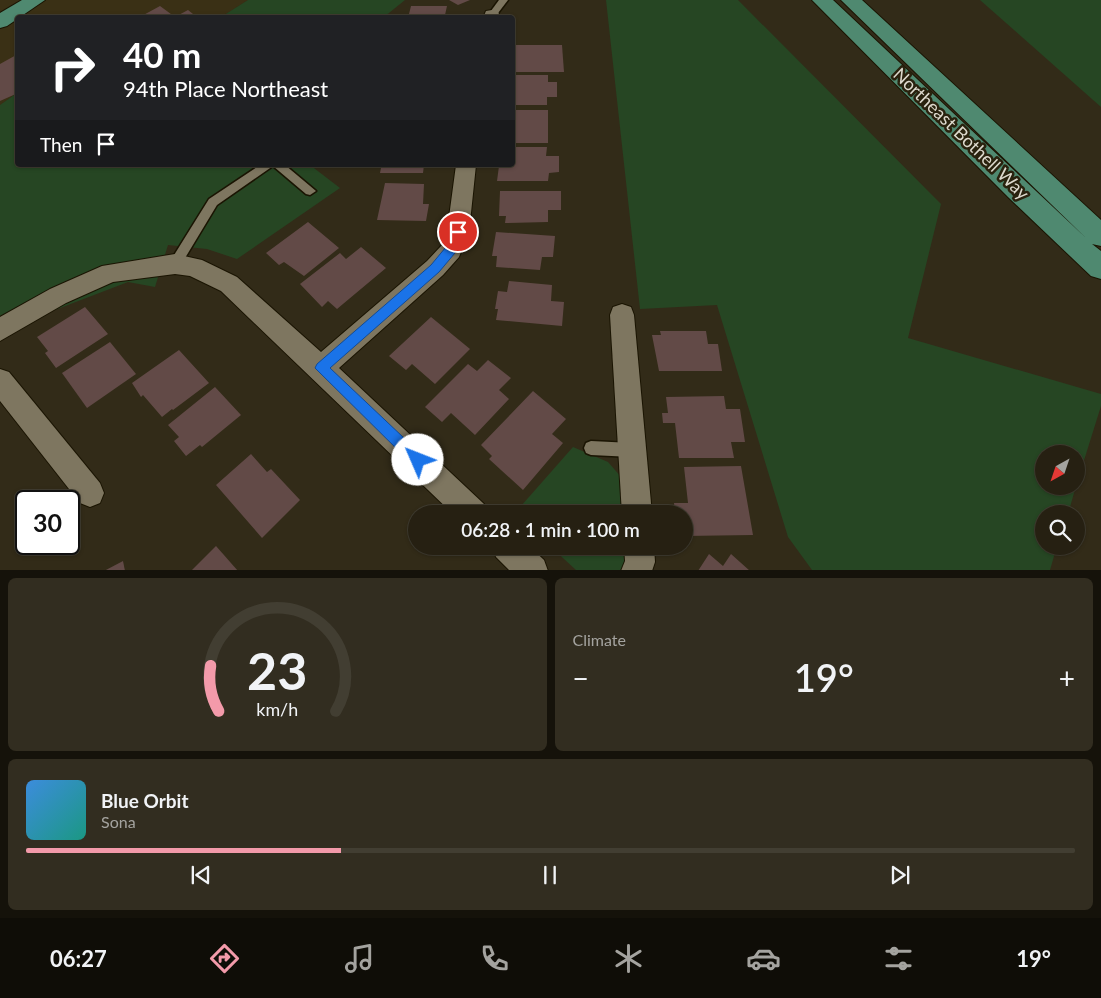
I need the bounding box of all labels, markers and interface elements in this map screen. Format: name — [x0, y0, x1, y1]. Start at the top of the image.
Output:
text: 40 m — [123, 33, 201, 75]
icon: right — [40, 35, 105, 100]
street label: Northeast Bothell Way — [889, 63, 1035, 204]
text: 94th Place Northeast — [123, 75, 328, 102]
icon: arrive — [92, 130, 120, 158]
text: Then — [40, 133, 82, 156]
pin — [437, 211, 479, 253]
icon: arrive — [444, 218, 472, 246]
position arrow — [391, 433, 443, 485]
north arrow — [1035, 445, 1085, 495]
map controls — [1035, 445, 1085, 555]
speed limit sign: 30 — [15, 490, 80, 555]
button: search — [1035, 505, 1085, 555]
text: 06:28 · 1 min · 100 m — [461, 518, 640, 541]
text: Climate — [573, 630, 626, 649]
text: 23 — [247, 639, 307, 701]
text: 19° — [794, 654, 854, 700]
text: − — [573, 661, 589, 695]
text: + — [1059, 661, 1075, 695]
text: km/h — [256, 698, 298, 720]
text: Blue Orbit — [101, 789, 189, 812]
text: Sona — [101, 812, 136, 831]
icon: previous — [187, 861, 215, 889]
icon: pause — [536, 861, 564, 889]
icon: next — [886, 861, 914, 889]
icon: directions — [207, 941, 242, 976]
icon: music — [342, 941, 377, 976]
icon: phone — [477, 941, 512, 976]
icon: climate — [611, 941, 646, 976]
icon: car — [746, 941, 781, 976]
icon: filters — [881, 941, 916, 976]
text: 06:27 — [50, 945, 107, 972]
text: 19° — [1016, 945, 1051, 972]

